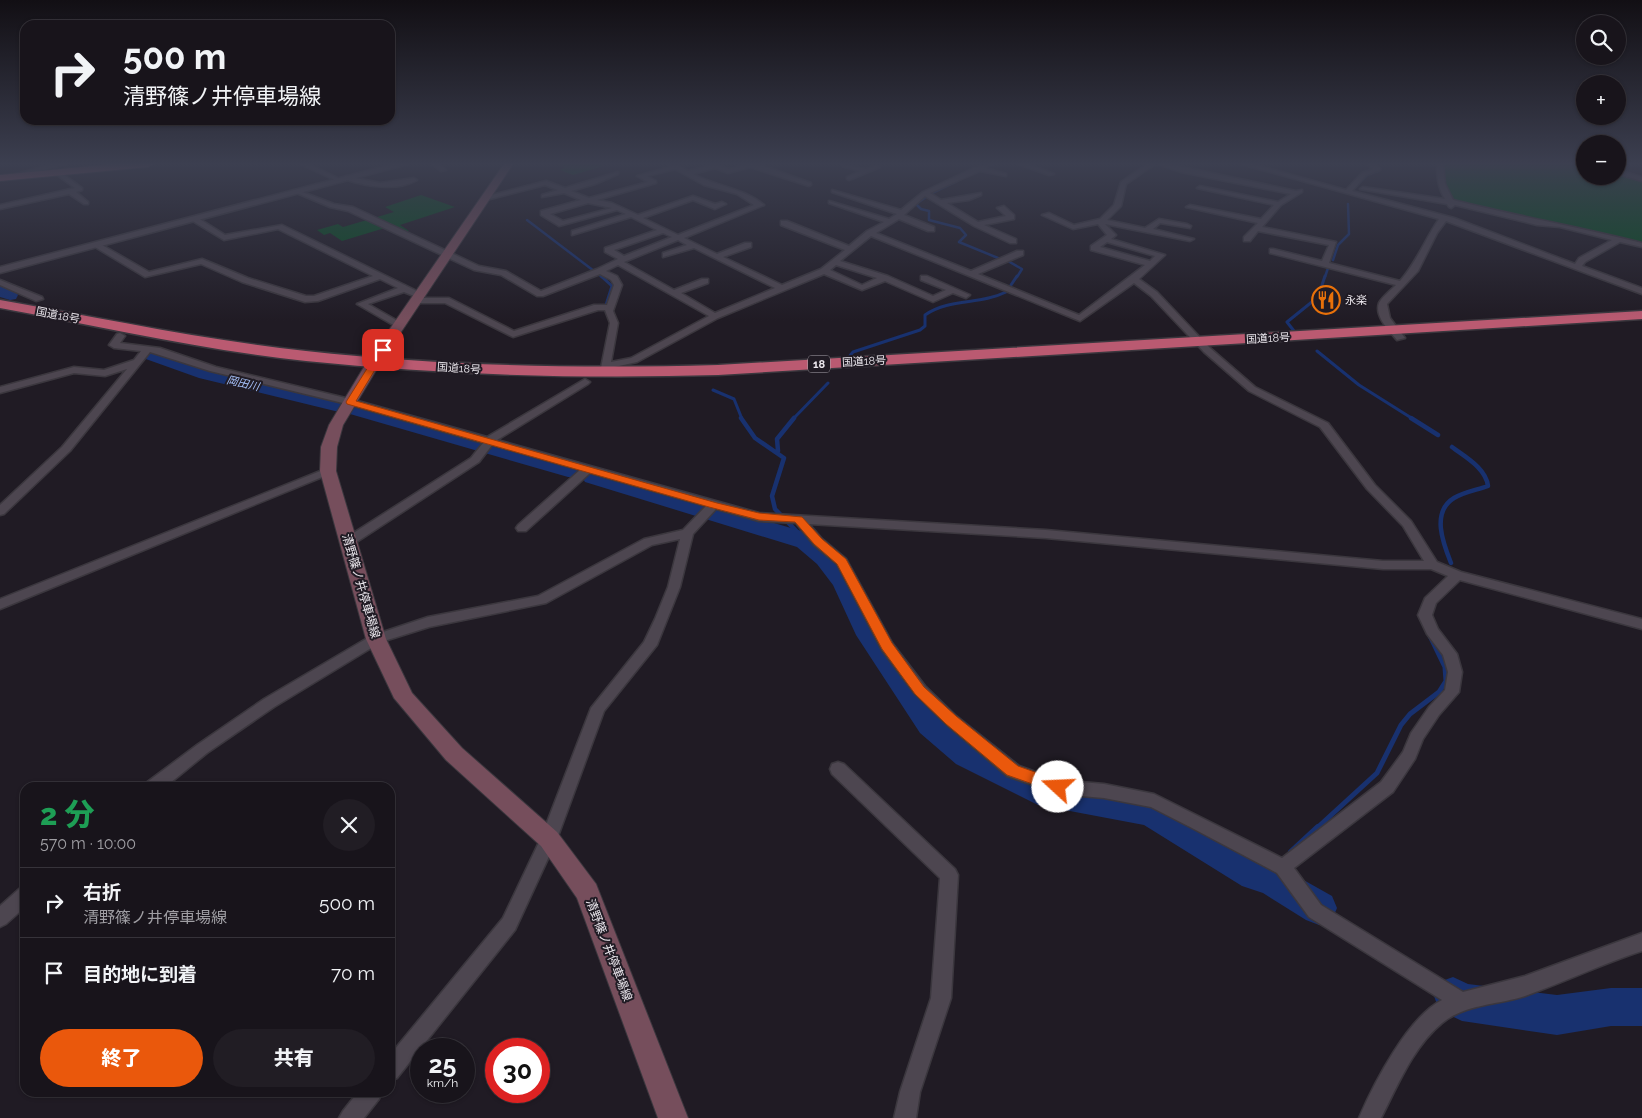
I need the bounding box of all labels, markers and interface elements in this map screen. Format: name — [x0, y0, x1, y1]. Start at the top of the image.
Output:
map controls — [1576, 15, 1626, 185]
button: search — [1576, 15, 1626, 65]
text: 500 m — [123, 36, 226, 77]
icon: right — [40, 40, 105, 105]
button: + — [1576, 75, 1626, 125]
text: 清野篠ノ井停車場線 — [123, 83, 321, 109]
button: − — [1576, 135, 1626, 185]
restaurant icon: 永楽 — [1311, 285, 1341, 315]
place label: 永楽 — [1345, 294, 1367, 307]
street label: 国道18号 — [35, 305, 81, 326]
pin — [362, 329, 404, 371]
street label: 国道18号 — [1246, 331, 1290, 346]
icon: arrive — [369, 336, 397, 364]
street label: 国道18号 — [842, 354, 886, 369]
road number: 18 — [808, 356, 830, 372]
street label: 国道18号 — [436, 360, 481, 377]
water label: 岡田川 — [225, 373, 261, 394]
street label: 清野篠ノ井停車場線 — [339, 532, 383, 640]
position arrow — [1031, 760, 1083, 812]
text: 2 分 — [40, 797, 94, 832]
button: close — [323, 799, 375, 851]
text: 570 m · 10:00 — [40, 834, 136, 853]
text: 右折 — [83, 881, 121, 903]
icon: right — [40, 889, 68, 917]
text: 500 m — [319, 892, 375, 914]
street label: 清野篠ノ井停車場線 — [583, 897, 635, 1003]
text: 清野篠ノ井停車場線 — [83, 908, 227, 927]
icon: arrive — [40, 959, 68, 987]
text: 70 m — [331, 962, 375, 984]
text: 目的地に到着 — [83, 963, 197, 985]
button: 終了 — [40, 1029, 203, 1087]
button: 共有 — [213, 1029, 375, 1087]
speed limit sign: 30 — [485, 1038, 550, 1103]
text: 25 — [429, 1049, 456, 1079]
text: km/h — [427, 1076, 458, 1090]

